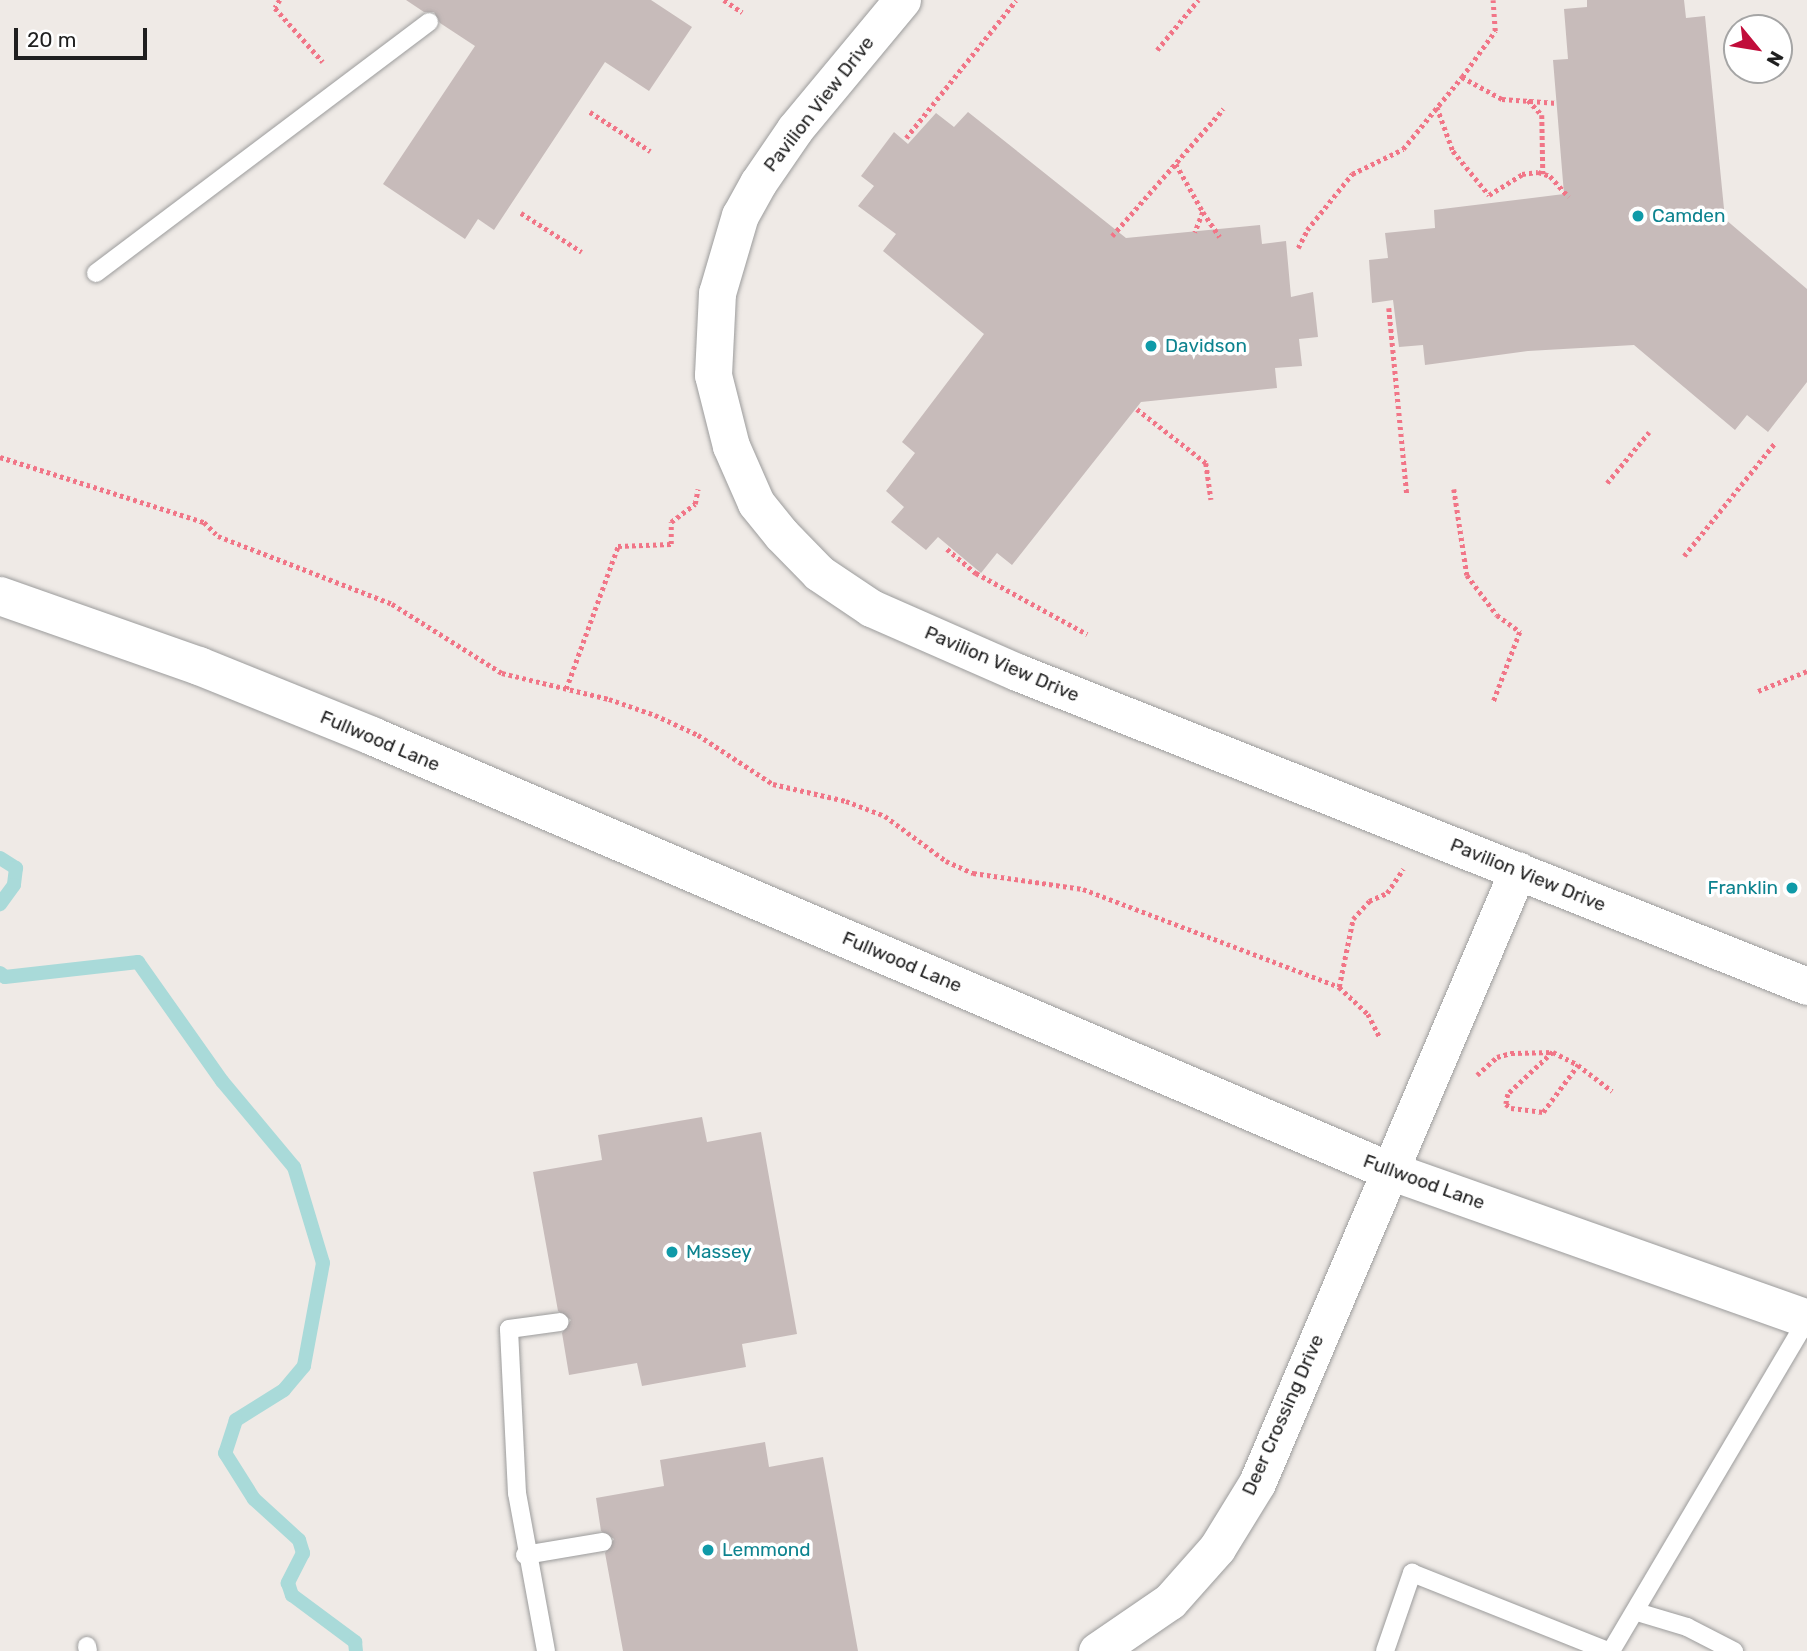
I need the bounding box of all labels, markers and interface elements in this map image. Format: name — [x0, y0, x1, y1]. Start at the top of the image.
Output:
scale bar — [18, 14, 150, 58]
north arrow — [1723, 14, 1793, 84]
text: 20 m — [27, 27, 76, 52]
street label: Pavilion View Drive — [759, 31, 879, 177]
text: N — [1762, 47, 1788, 70]
place label: Camden — [1652, 205, 1725, 227]
marker: Camden — [1630, 208, 1646, 224]
place label: Davidson — [1165, 335, 1247, 357]
marker: Davidson — [1143, 338, 1159, 354]
street label: Pavilion View Drive — [921, 621, 1083, 707]
street label: Fullwood Lane — [317, 706, 443, 776]
street label: Pavilion View Drive — [1446, 833, 1610, 917]
place label: Franklin — [1708, 877, 1778, 899]
marker: Franklin — [1784, 880, 1800, 896]
street label: Fullwood Lane — [839, 927, 965, 997]
street label: Fullwood Lane — [1360, 1149, 1488, 1215]
place label: Massey — [686, 1241, 752, 1263]
marker: Massey — [664, 1244, 680, 1260]
street label: Deer Crossing Drive — [1237, 1331, 1329, 1499]
place label: Lemmond — [722, 1539, 811, 1561]
marker: Lemmond — [700, 1542, 716, 1558]

